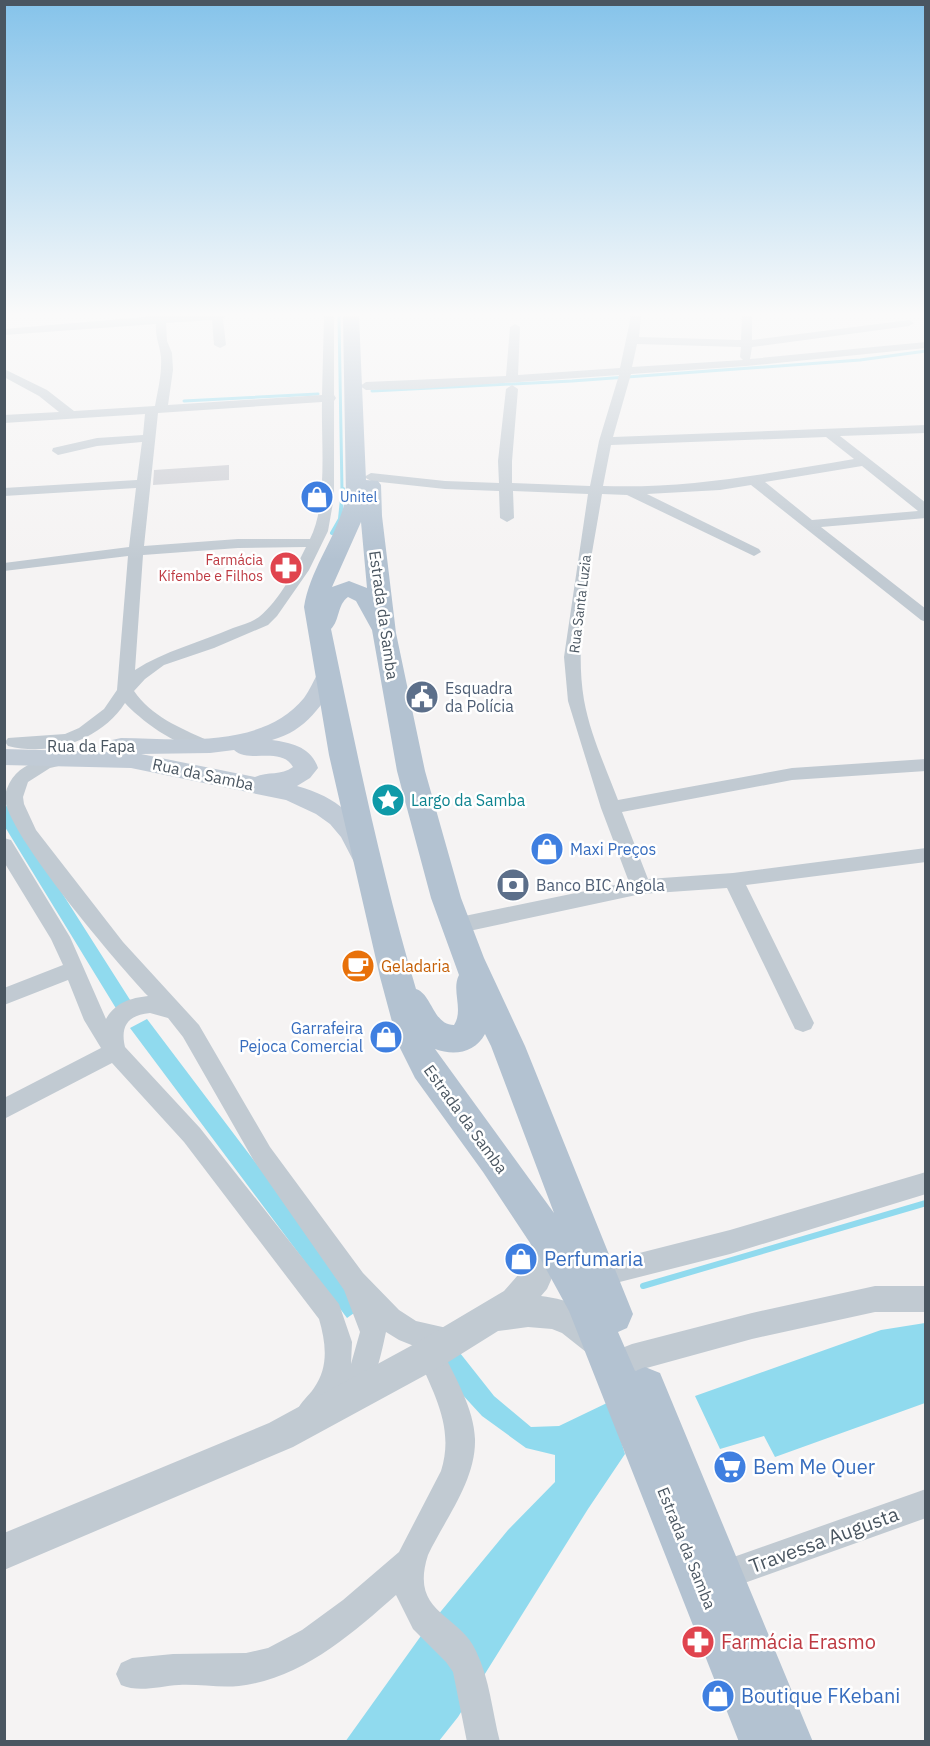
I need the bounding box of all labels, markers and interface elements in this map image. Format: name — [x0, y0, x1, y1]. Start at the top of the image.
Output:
shop icon: Unitel — [299, 479, 335, 515]
place label: Unitel — [340, 488, 377, 506]
street label: Estrada da Samba — [365, 549, 403, 681]
pharmacy icon: Farmácia Kifembe e Filhos — [268, 550, 304, 586]
place label: Farmácia Kifembe e Filhos — [158, 551, 264, 585]
street label: Rua Santa Luzia — [565, 553, 595, 654]
place label: Esquadra da Polícia — [445, 678, 514, 716]
public building icon: Esquadra da Polícia — [404, 679, 440, 715]
street label: Rua da Fapa — [47, 736, 135, 756]
street label: Rua da Samba — [151, 754, 256, 795]
place icon: Largo da Samba — [370, 782, 406, 818]
place label: Largo da Samba — [411, 790, 526, 810]
shop icon: Maxi Preços — [529, 831, 565, 867]
place label: Maxi Preços — [570, 839, 656, 859]
bank icon: Banco BIC Angola — [495, 867, 531, 903]
place label: Banco BIC Angola — [536, 875, 665, 895]
cafe icon: Geladaria — [340, 948, 376, 984]
place label: Geladaria — [381, 956, 450, 976]
place label: Garrafeira Pejoca Comercial — [239, 1018, 363, 1056]
shop icon: Garrafeira Pejoca Comercial — [368, 1019, 404, 1055]
street label: Estrada da Samba — [420, 1061, 513, 1178]
shop icon: Perfumaria — [503, 1241, 539, 1277]
place label: Perfumaria — [544, 1245, 643, 1272]
supermarket icon: Bem Me Quer — [712, 1449, 748, 1485]
place label: Bem Me Quer — [753, 1453, 875, 1480]
street label: Estrada da Samba — [653, 1484, 721, 1612]
street label: Travessa Augusta — [745, 1500, 903, 1579]
pharmacy icon: Farmácia Erasmo — [680, 1624, 716, 1660]
place label: Farmácia Erasmo — [721, 1628, 876, 1655]
shop icon: Boutique FKebani — [700, 1678, 736, 1714]
place label: Boutique FKebani — [741, 1682, 900, 1709]

